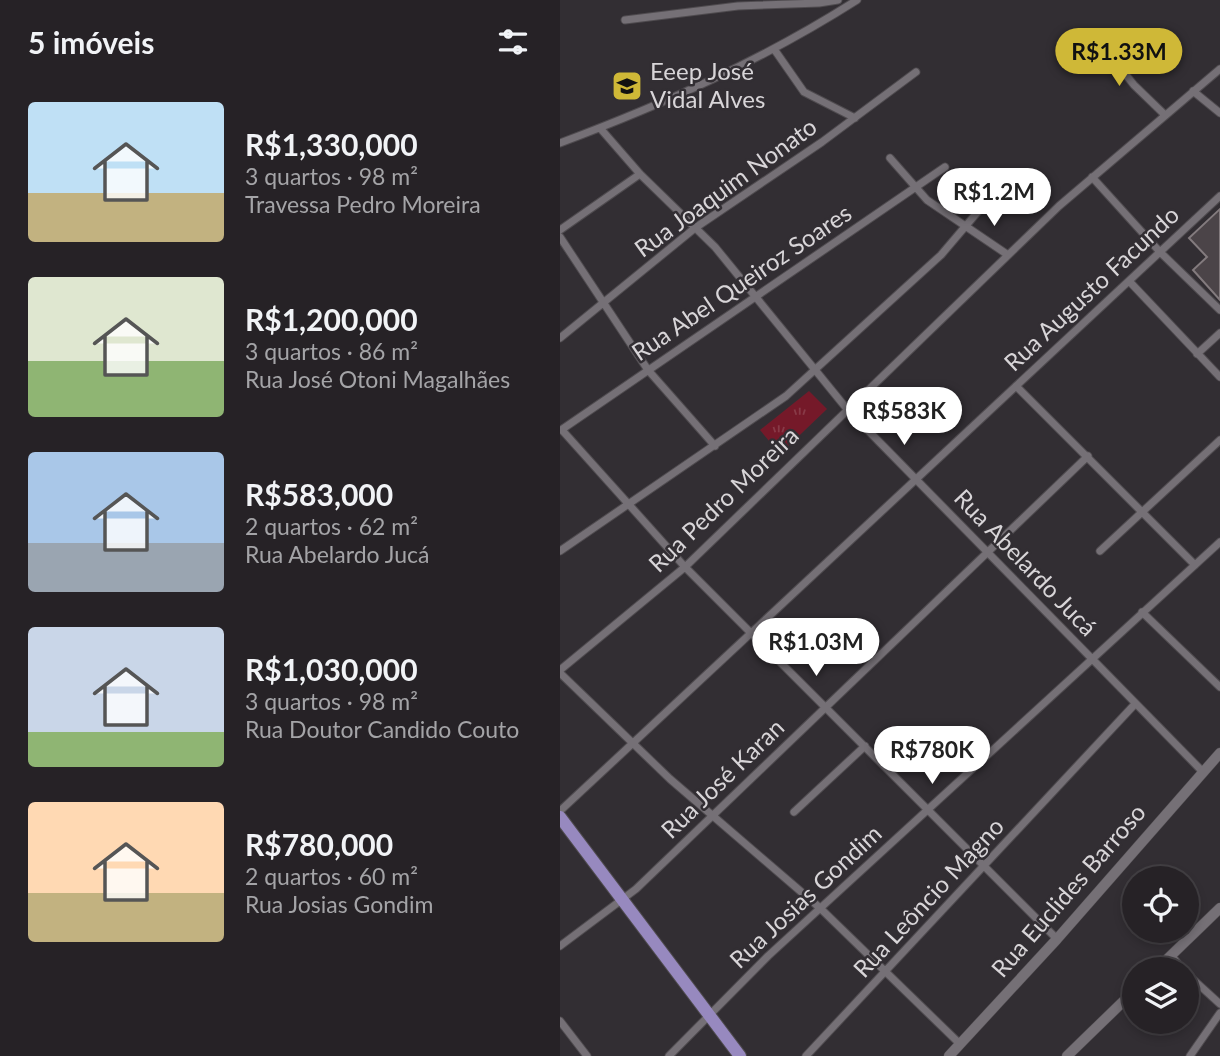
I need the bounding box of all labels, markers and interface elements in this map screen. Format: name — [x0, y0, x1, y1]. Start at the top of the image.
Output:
icon: filters — [494, 23, 532, 61]
text: 5 imóveis — [28, 24, 154, 60]
pin: R$1.33M — [1054, 28, 1184, 88]
text: R$1.33M — [1071, 37, 1167, 65]
place label: Eeep José Vidal Alves — [650, 56, 765, 113]
school or university icon: Eeep José Vidal Alves — [610, 69, 644, 103]
street label: Rua Joaquim Nonato — [628, 111, 822, 263]
text: R$1,330,000 — [245, 126, 418, 162]
icon: home — [84, 130, 168, 214]
text: 3 quartos · 98 m² — [245, 162, 418, 190]
pin: R$1.2M — [937, 168, 1051, 228]
text: R$1.2M — [953, 177, 1035, 205]
text: Travessa Pedro Moreira — [245, 190, 481, 218]
street label: Rua Abel Queiroz Soares — [626, 197, 856, 366]
street label: Rua Augusto Facundo — [998, 199, 1184, 376]
text: R$1,200,000 — [245, 301, 418, 337]
icon: home — [84, 305, 168, 389]
text: 3 quartos · 86 m² — [245, 337, 418, 365]
text: Rua José Otoni Magalhães — [245, 365, 510, 393]
pin: R$583K — [847, 388, 961, 447]
text: R$583K — [862, 396, 946, 424]
street label: Rua Pedro Moreira — [642, 420, 804, 578]
text: R$583,000 — [245, 476, 393, 512]
icon: home — [84, 480, 168, 564]
street label: Rua Abelardo Jucá — [949, 483, 1103, 641]
text: 2 quartos · 62 m² — [245, 512, 418, 540]
text: Rua Abelardo Jucá — [245, 540, 429, 568]
pin: R$1.03M — [751, 618, 881, 678]
text: R$1.03M — [768, 627, 864, 655]
text: R$1,030,000 — [245, 651, 418, 687]
icon: home — [84, 655, 168, 739]
text: 3 quartos · 98 m² — [245, 687, 418, 715]
street label: Rua José Karan — [655, 712, 789, 844]
text: Rua Doutor Candido Couto — [245, 715, 519, 743]
pin: R$780K — [875, 726, 989, 786]
text: R$780K — [890, 735, 974, 763]
street label: Rua Euclides Barroso — [985, 797, 1151, 983]
street label: Rua Leôncio Magno — [847, 811, 1009, 983]
street label: Rua Josias Gondim — [723, 818, 887, 974]
text: R$780,000 — [245, 826, 393, 862]
icon: home — [84, 830, 168, 914]
text: 2 quartos · 60 m² — [245, 862, 418, 890]
map controls — [1122, 866, 1199, 1034]
button: locate — [1122, 866, 1199, 943]
text: Rua Josias Gondim — [245, 890, 433, 918]
button: layers — [1122, 957, 1199, 1034]

